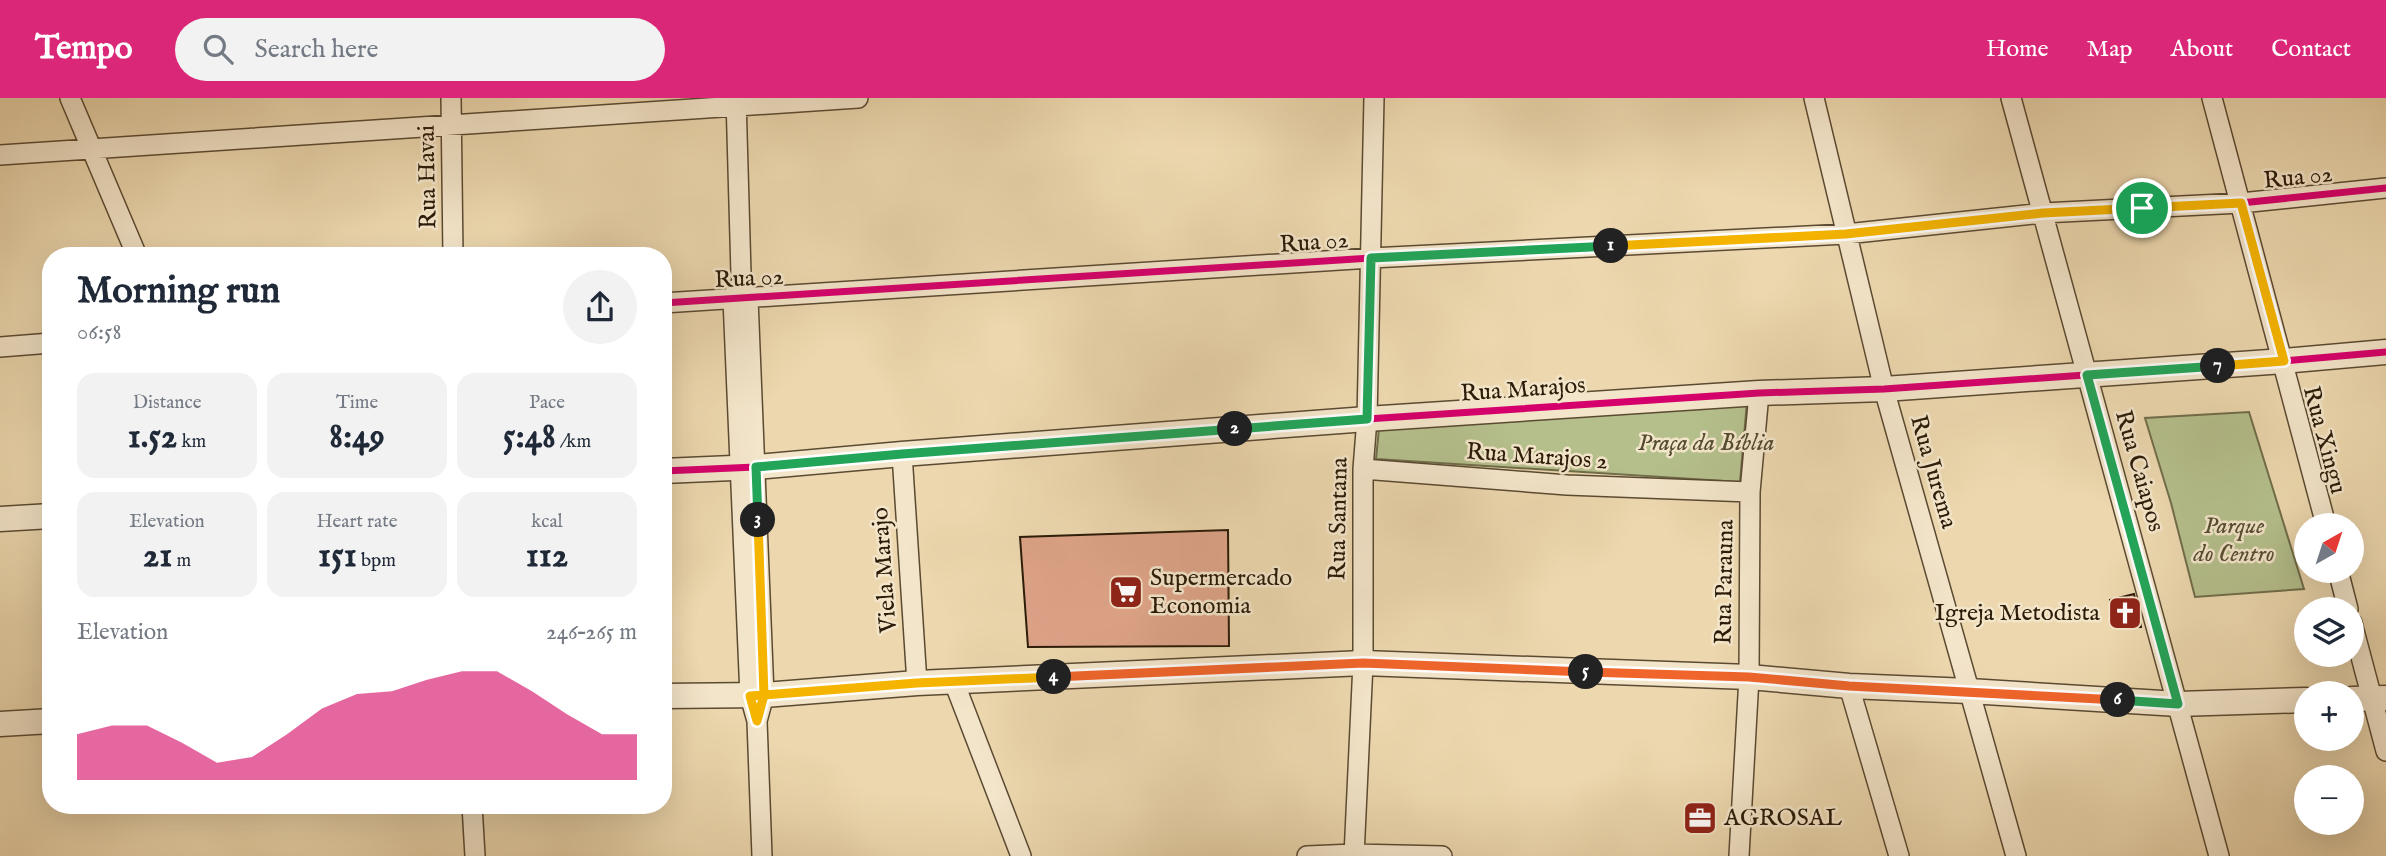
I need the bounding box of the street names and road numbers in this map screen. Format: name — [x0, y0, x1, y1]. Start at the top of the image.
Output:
street label: Rua Havai — [412, 125, 444, 229]
street label: Rua 02 — [2262, 159, 2334, 197]
street label: Rua 02 — [1278, 225, 1350, 261]
street label: Rua 02 — [714, 262, 784, 296]
street label: Rua Marajos — [1459, 370, 1587, 410]
street label: Rua Xingu — [2295, 383, 2353, 497]
street label: Rua Caiapos — [2107, 407, 2171, 535]
street label: Rua Jurema — [1902, 412, 1964, 533]
street label: Rua Marajos 2 — [1465, 437, 1609, 477]
street label: Rua Santana — [1322, 456, 1356, 581]
street label: Viela Marajo — [865, 506, 905, 635]
street label: Rua Parauna — [1708, 519, 1742, 645]

